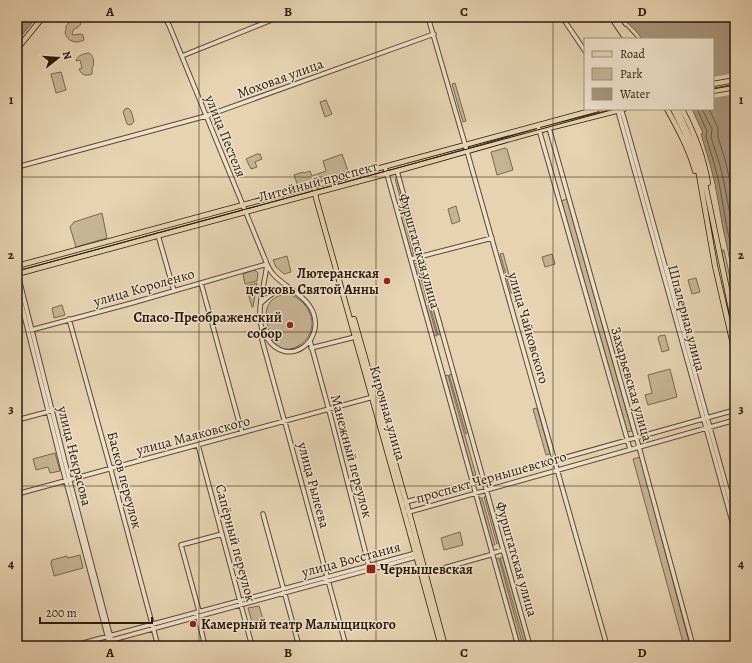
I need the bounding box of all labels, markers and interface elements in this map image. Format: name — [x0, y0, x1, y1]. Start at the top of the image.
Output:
text: A — [105, 3, 115, 20]
text: B — [284, 3, 292, 20]
text: C — [460, 3, 468, 20]
text: D — [637, 3, 647, 20]
north arrow — [38, 38, 78, 78]
legend — [584, 38, 714, 110]
text: Road — [620, 46, 646, 62]
text: N — [59, 49, 75, 61]
street label: Моховая улица — [234, 54, 326, 103]
text: Park — [620, 66, 643, 82]
text: Water — [619, 86, 650, 102]
text: 1 — [9, 91, 14, 108]
street label: улица Пестеля — [200, 91, 251, 180]
text: 1 — [739, 91, 744, 108]
street label: Литейный проспект — [256, 156, 380, 207]
street label: Фурштатская улица — [394, 191, 445, 311]
text: 2 — [8, 246, 15, 263]
text: 2 — [738, 246, 745, 263]
street label: Шпалерная улица — [663, 263, 710, 374]
street label: улица Короленко — [91, 264, 197, 311]
place label: Лютеранская церковь Святой Анны — [246, 264, 379, 299]
street label: улица Чайковского — [503, 269, 554, 386]
marker: Лютеранская церковь Святой Анны — [382, 276, 392, 286]
place label: Спасо-Преображенский собор — [133, 308, 283, 343]
marker: Спасо-Преображенский собор — [285, 320, 295, 330]
street label: Захарьевская улица — [606, 325, 657, 444]
street label: Кирочная улица — [365, 363, 410, 463]
street label: Манежный переулок — [326, 392, 377, 520]
text: 3 — [8, 400, 14, 417]
text: 3 — [738, 400, 744, 417]
street label: улица Некрасова — [53, 403, 96, 509]
street label: улица Маяковского — [133, 411, 252, 460]
street label: Басков переулок — [102, 429, 147, 531]
street label: улица Рылеева — [293, 439, 334, 531]
street label: проспект Чернышевского — [414, 447, 569, 508]
street label: Сапёрный переулок — [211, 482, 260, 604]
street label: Фурштатская улица — [491, 499, 542, 619]
street label: улица Восстания — [299, 537, 403, 582]
text: 4 — [8, 555, 14, 572]
text: 4 — [738, 555, 744, 572]
place label: Чернышевская — [380, 560, 473, 579]
marker: Чернышевская — [365, 563, 377, 575]
scale bar — [40, 599, 152, 625]
text: 200 m — [46, 605, 77, 621]
place label: Камерный театр Малыщицкого — [201, 615, 396, 634]
marker: Камерный театр Малыщицкого — [188, 619, 198, 629]
text: A — [105, 644, 115, 661]
text: B — [284, 644, 292, 661]
text: C — [460, 644, 468, 661]
text: D — [637, 644, 647, 661]

